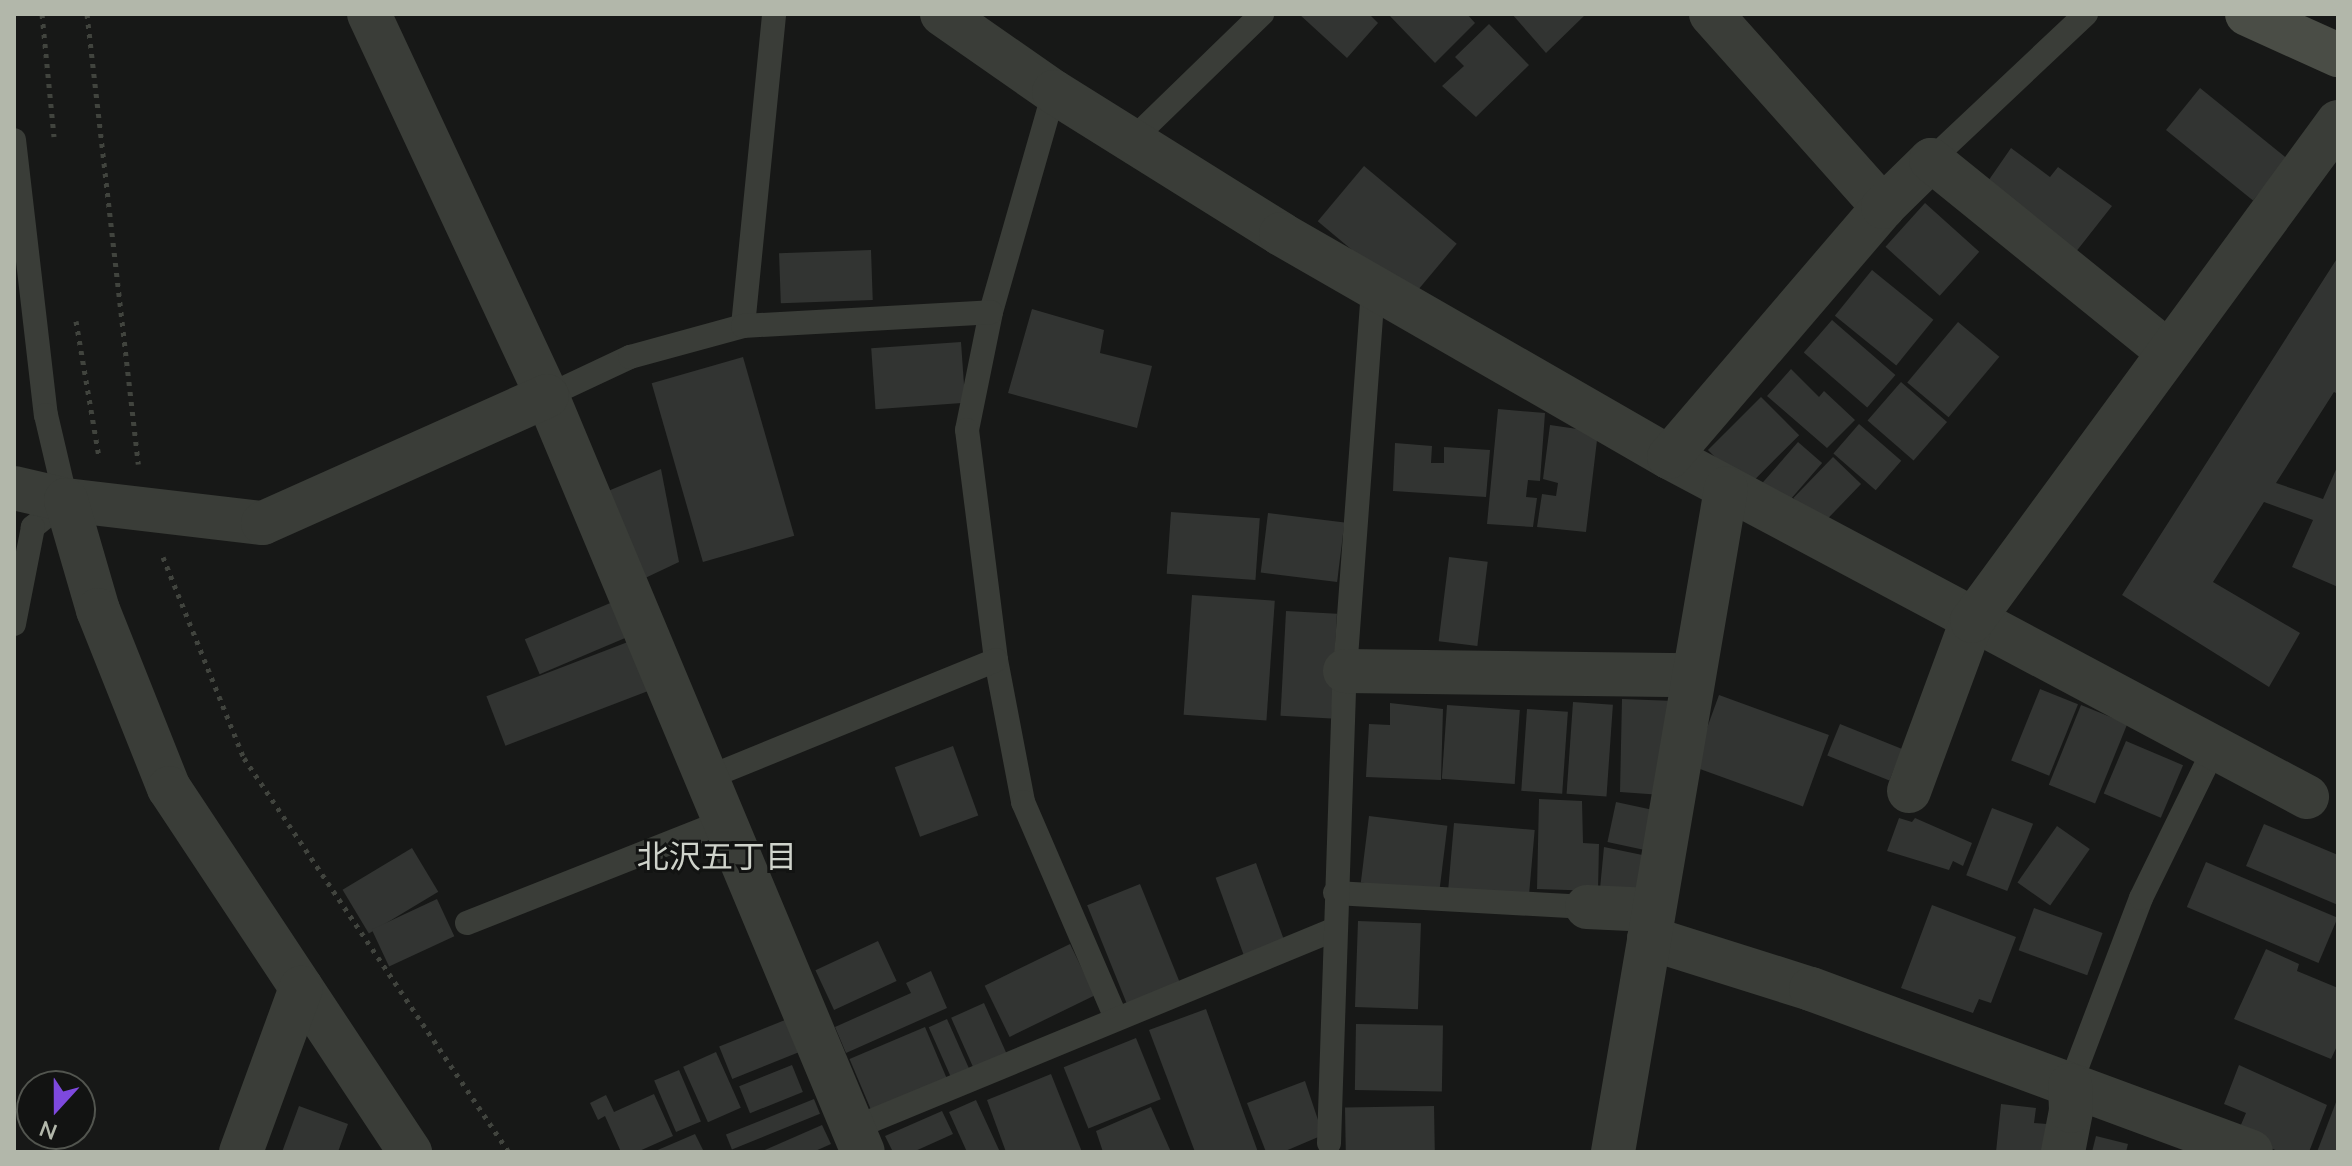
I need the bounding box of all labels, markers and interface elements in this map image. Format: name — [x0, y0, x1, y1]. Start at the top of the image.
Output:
district label: 北沢五丁目 — [637, 837, 797, 875]
north arrow — [16, 1070, 96, 1150]
text: N — [35, 1114, 61, 1147]

